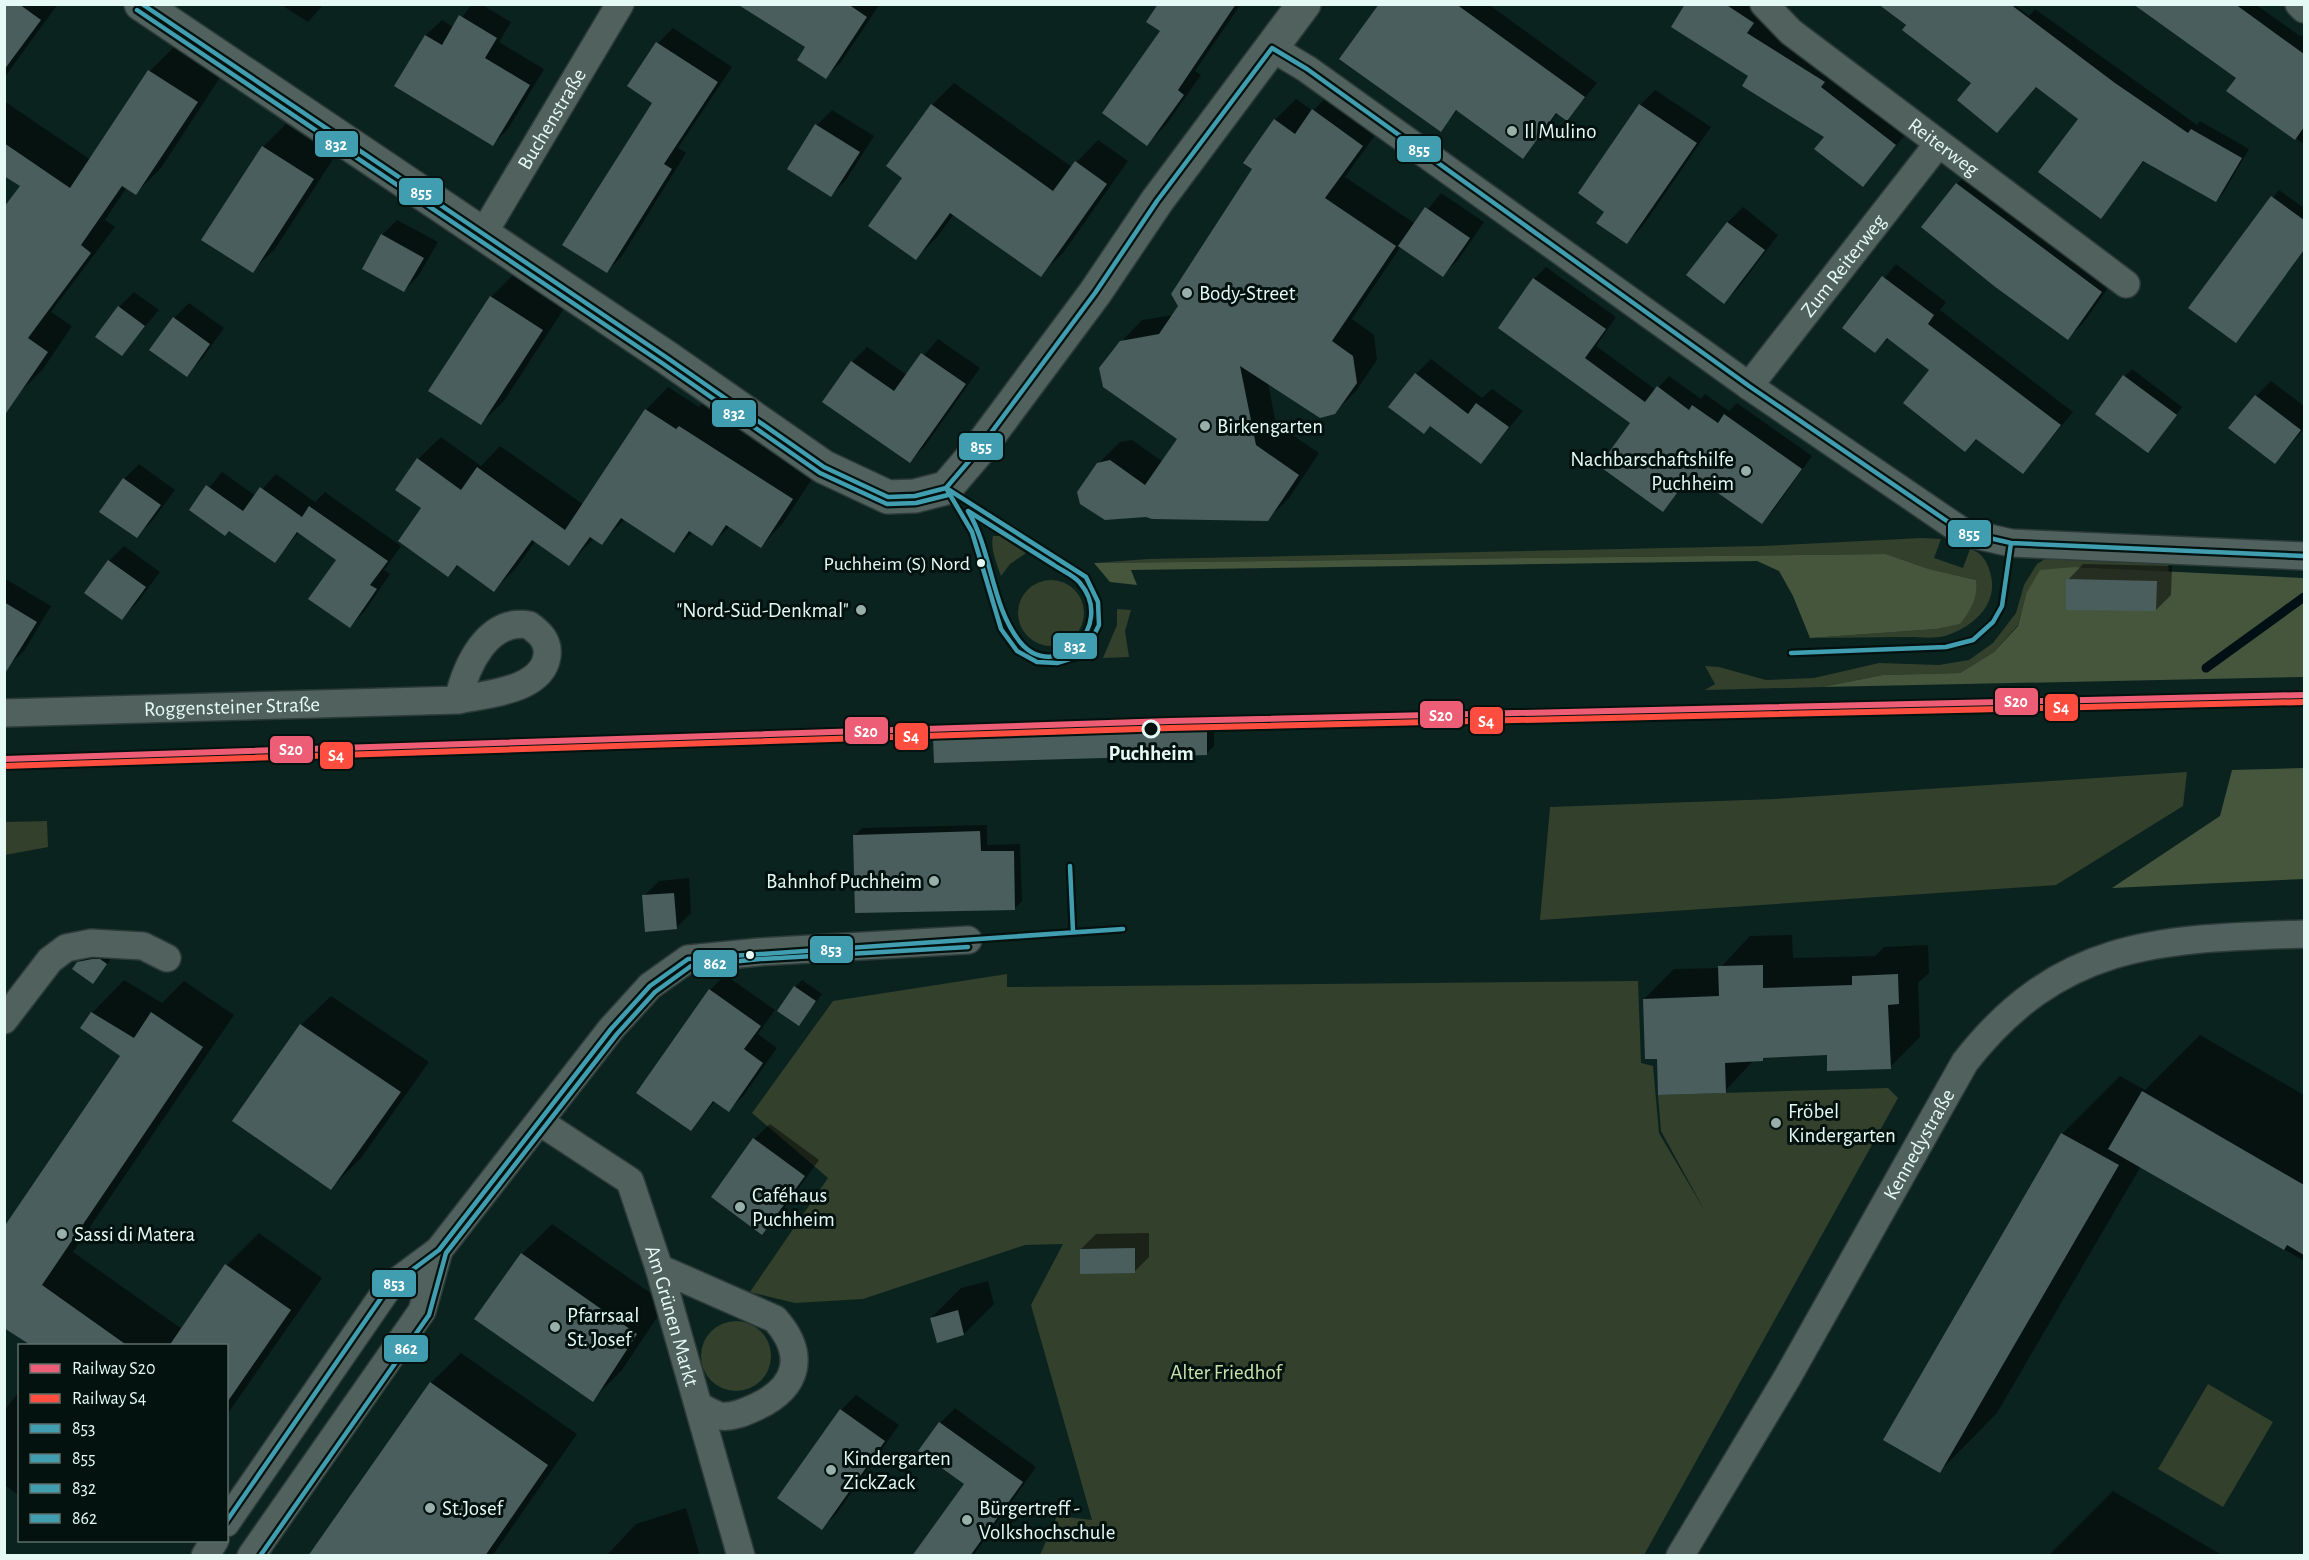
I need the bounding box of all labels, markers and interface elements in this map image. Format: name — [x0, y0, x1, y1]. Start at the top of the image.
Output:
street label: Buchenstraße — [514, 65, 590, 173]
street label: Reiterweg — [1904, 114, 1983, 181]
place label: Il Mulino — [1524, 121, 1597, 142]
marker: Il Mulino — [1505, 124, 1519, 138]
line badge: 832 — [314, 130, 359, 158]
line badge: 855 — [1396, 135, 1442, 163]
text: 832 — [325, 137, 348, 153]
text: 855 — [1408, 142, 1430, 158]
line badge: 855 — [398, 177, 444, 206]
text: 855 — [410, 185, 432, 201]
street label: Zum Reiterweg — [1797, 210, 1890, 321]
place label: Body-Street — [1199, 283, 1296, 304]
marker: Body-Street — [1180, 286, 1194, 300]
line badge: 832 — [711, 399, 757, 428]
text: 832 — [723, 406, 746, 422]
place label: Birkengarten — [1217, 416, 1323, 437]
marker: Birkengarten — [1198, 419, 1212, 433]
line badge: 855 — [958, 432, 1004, 461]
text: 855 — [970, 439, 992, 455]
place label: Nachbarschaftshilfe Puchheim — [1570, 449, 1734, 494]
marker: Nachbarschaftshilfe Puchheim — [1739, 464, 1753, 478]
line badge: 855 — [1947, 519, 1992, 548]
text: 855 — [1958, 526, 1980, 542]
place label: Puchheim (S) Nord — [824, 554, 970, 574]
marker: Puchheim (S) Nord — [975, 557, 987, 569]
place label: "Nord-Süd-Denkmal" — [676, 600, 849, 621]
marker: "Nord-Süd-Denkmal" — [854, 603, 868, 617]
line badge: 832 — [1052, 632, 1098, 660]
text: 832 — [1064, 639, 1087, 655]
line badge: S20 — [1994, 687, 2039, 716]
line badge: S4 — [2044, 693, 2079, 722]
street label: Roggensteiner Straße — [144, 694, 320, 720]
text: S20 — [2004, 694, 2028, 710]
line badge: S20 — [1419, 700, 1464, 729]
text: S4 — [2053, 700, 2069, 716]
line badge: S4 — [1469, 706, 1504, 735]
text: S20 — [1429, 708, 1453, 724]
text: S4 — [1478, 714, 1494, 730]
line badge: S20 — [844, 716, 889, 745]
marker: Puchheim — [1142, 720, 1160, 738]
line badge: S4 — [894, 722, 929, 751]
text: S20 — [854, 724, 878, 740]
text: S4 — [903, 729, 919, 745]
line badge: S20 — [269, 735, 314, 764]
line badge: S4 — [319, 741, 354, 770]
text: S20 — [279, 742, 303, 758]
place label: Puchheim — [1108, 743, 1194, 764]
text: S4 — [328, 748, 344, 764]
place label: Bahnhof Puchheim — [766, 871, 922, 892]
marker: Bahnhof Puchheim — [927, 874, 941, 888]
line badge: 853 — [809, 935, 854, 964]
text: 853 — [820, 942, 842, 958]
line badge: 862 — [692, 949, 738, 978]
unlabelled marker — [744, 949, 756, 961]
text: 862 — [703, 956, 727, 972]
street label: Kennedystraße — [1880, 1085, 1959, 1204]
place label: Fröbel Kindergarten — [1788, 1101, 1896, 1146]
marker: Fröbel Kindergarten — [1769, 1116, 1783, 1130]
place label: Caféhaus Puchheim — [752, 1185, 835, 1230]
marker: Caféhaus Puchheim — [733, 1200, 747, 1214]
place label: Sassi di Matera — [74, 1224, 195, 1245]
marker: Sassi di Matera — [55, 1227, 69, 1241]
street label: Am Grünen Markt — [641, 1243, 702, 1389]
line badge: 853 — [371, 1269, 417, 1298]
text: 853 — [383, 1276, 405, 1292]
place label: Pfarrsaal St. Josef — [567, 1305, 640, 1350]
marker: Pfarrsaal St. Josef — [548, 1320, 562, 1334]
line badge: 862 — [383, 1334, 429, 1363]
text: 862 — [394, 1341, 418, 1357]
legend — [18, 1344, 228, 1542]
text: Railway S20 — [72, 1360, 156, 1378]
park label: Alter Friedhof — [1170, 1362, 1283, 1383]
text: Railway S4 — [72, 1390, 147, 1408]
text: 853 — [72, 1420, 95, 1438]
place label: Kindergarten ZickZack — [843, 1448, 951, 1493]
text: 855 — [72, 1450, 96, 1468]
marker: Kindergarten ZickZack — [824, 1463, 838, 1477]
text: 832 — [72, 1480, 96, 1498]
place label: St.Josef — [442, 1498, 505, 1519]
place label: Bürgertreff - Volkshochschule — [979, 1498, 1115, 1543]
marker: St.Josef — [423, 1501, 437, 1515]
text: 862 — [72, 1510, 97, 1528]
marker: Bürgertreff - Volkshochschule — [960, 1513, 974, 1527]

